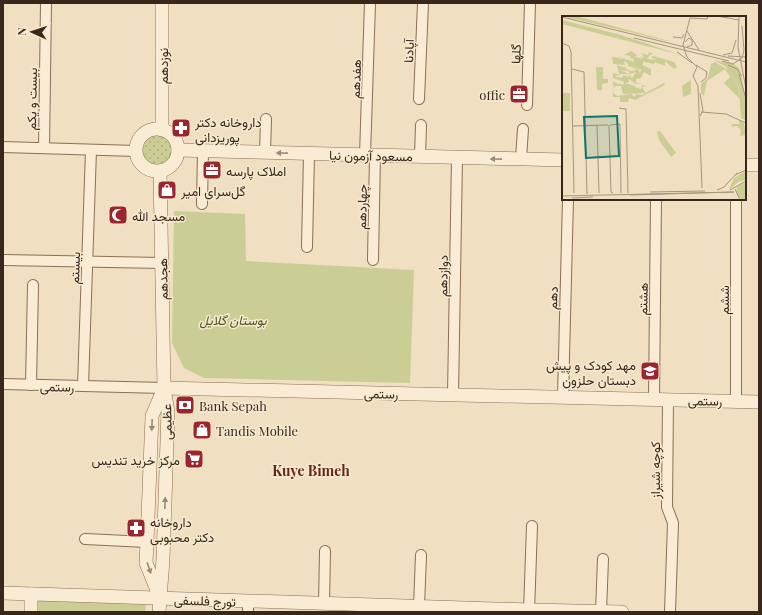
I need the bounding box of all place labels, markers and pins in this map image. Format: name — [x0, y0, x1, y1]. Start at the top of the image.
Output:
office icon: offic — [508, 83, 530, 105]
place label: offic — [479, 86, 505, 103]
place label: داروخانه دکتر پوریزدانی — [194, 113, 262, 147]
pharmacy icon: داروخانه دکتر پوریزدانی — [170, 117, 192, 139]
office icon: املاک پارسه — [201, 159, 223, 181]
place label: املاک پارسه — [226, 162, 286, 181]
shop icon: گل‌سرای امیر — [156, 179, 178, 201]
place label: گل‌سرای امیر — [180, 182, 246, 200]
mosque icon: مسجد الله — [107, 204, 129, 226]
place label: مسجد الله — [132, 207, 185, 224]
place label: مهد کودک و پیش دبستان حلزون — [546, 356, 636, 389]
school or university icon: مهد کودک و پیش دبستان حلزون — [639, 360, 661, 382]
bank icon: Bank Sepah — [174, 394, 196, 416]
place label: Bank Sepah — [199, 397, 267, 414]
shop icon: Tandis Mobile — [191, 419, 213, 441]
place label: Tandis Mobile — [216, 422, 298, 439]
supermarket icon: مرکز خرید تندیس — [183, 448, 205, 470]
place label: مرکز خرید تندیس — [92, 451, 180, 469]
place label: داروخانه دکتر محبوبی — [150, 513, 214, 546]
pharmacy icon: داروخانه دکتر محبوبی — [125, 517, 147, 539]

